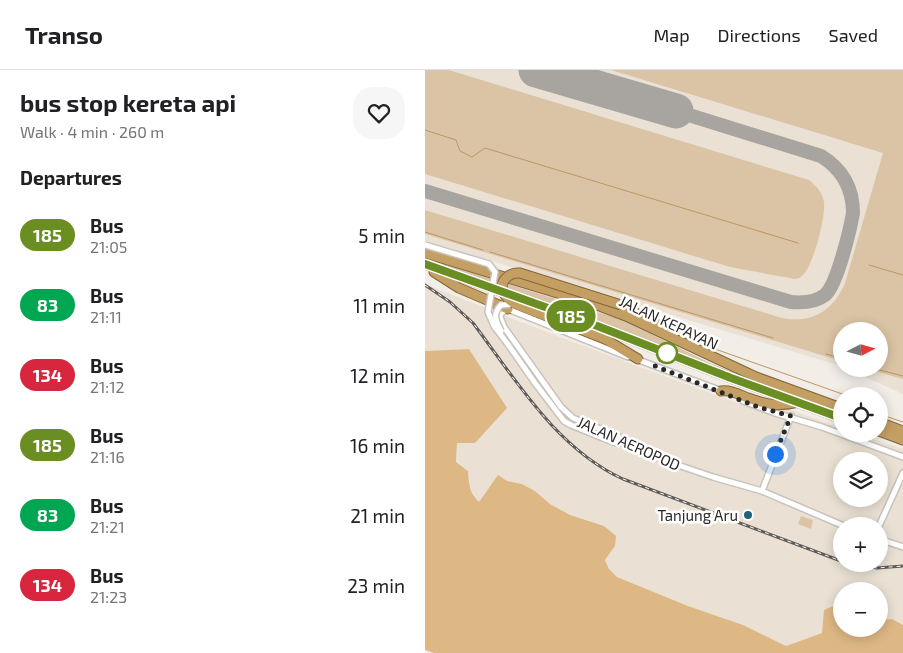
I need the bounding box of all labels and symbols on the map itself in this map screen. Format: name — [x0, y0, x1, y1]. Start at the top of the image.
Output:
street label: JALAN KEPAYAN — [617, 291, 721, 353]
line badge: 185 — [542, 300, 600, 332]
north arrow — [833, 322, 887, 378]
unlabelled marker — [656, 342, 678, 364]
street label: JALAN AEROPOD — [575, 412, 683, 474]
your location — [763, 442, 788, 467]
place label: Tanjung Aru — [657, 506, 738, 525]
marker: Tanjung Aru — [742, 509, 754, 521]

